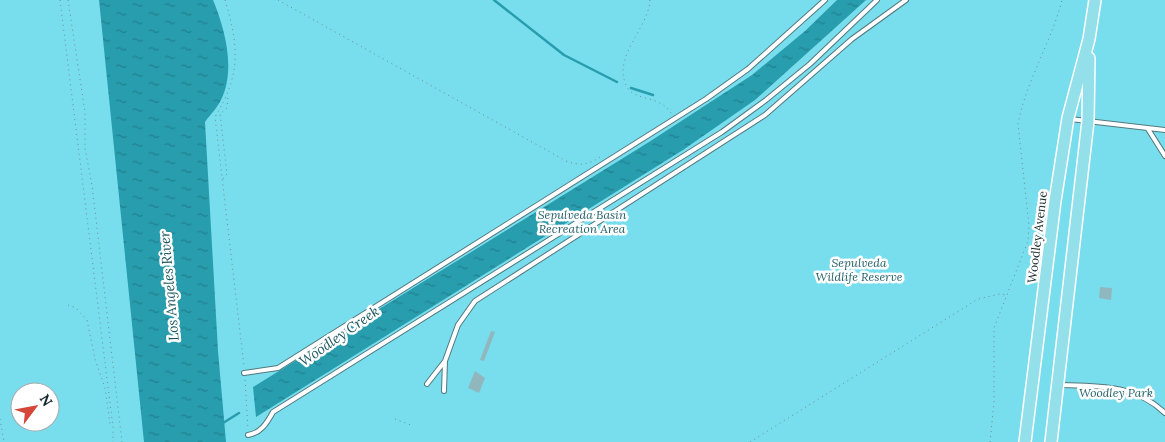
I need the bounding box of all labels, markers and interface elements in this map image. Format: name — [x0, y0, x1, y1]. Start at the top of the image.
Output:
street label: Woodley Avenue — [1024, 190, 1050, 284]
park label: Sepulveda Basin Recreation Area — [538, 207, 627, 236]
water label: Los Angeles River — [155, 230, 183, 342]
park label: Sepulveda Wildlife Reserve — [815, 255, 903, 284]
water label: Woodley Creek — [296, 302, 382, 370]
north arrow — [10, 382, 60, 432]
park label: Woodley Park — [1079, 385, 1153, 400]
text: N — [36, 391, 57, 410]

